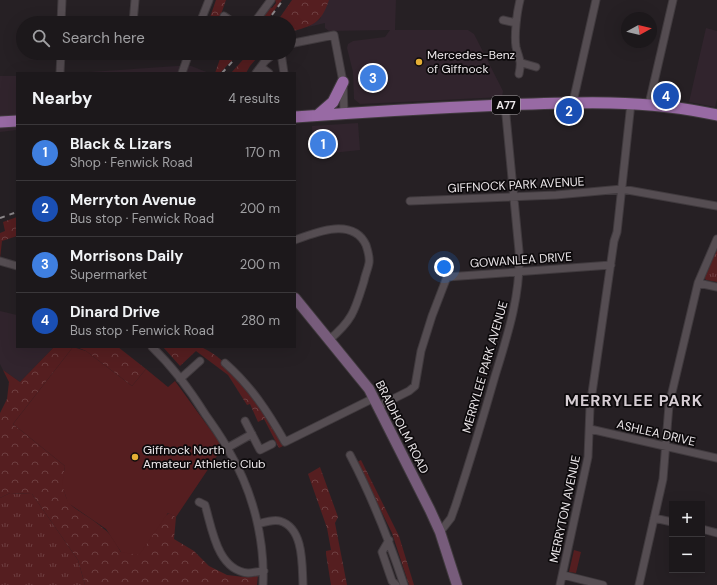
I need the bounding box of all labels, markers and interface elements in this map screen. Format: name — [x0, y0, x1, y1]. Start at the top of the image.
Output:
north arrow — [621, 12, 657, 48]
search box — [16, 16, 296, 60]
icon: search — [30, 27, 52, 49]
text: Search here — [62, 28, 145, 48]
place label: Mercedes-Benz of Giffnock — [427, 47, 515, 77]
marker: Mercedes-Benz of Giffnock — [414, 57, 424, 67]
pin: 3 — [360, 63, 386, 93]
pin: 4 — [653, 81, 679, 111]
text: Nearby — [32, 87, 92, 109]
text: 4 results — [228, 90, 280, 107]
road number: A77 — [492, 96, 520, 114]
pin: 2 — [556, 96, 582, 126]
pin: 1 — [310, 129, 336, 159]
text: Black & Lizars — [70, 134, 172, 154]
text: 1 — [43, 144, 47, 161]
text: 170 m — [245, 144, 280, 161]
text: Shop · Fenwick Road — [70, 154, 193, 171]
street label: GIFFNOCK PARK AVENUE — [447, 173, 585, 197]
text: Merryton Avenue — [70, 190, 196, 210]
text: 2 — [41, 200, 49, 217]
text: 200 m — [240, 200, 280, 217]
text: Bus stop · Fenwick Road — [70, 210, 214, 227]
text: Morrisons Daily — [70, 246, 183, 266]
street label: GOWANLEA DRIVE — [469, 248, 573, 272]
text: 3 — [41, 256, 49, 273]
text: 200 m — [240, 256, 280, 273]
your location — [434, 257, 454, 277]
text: Supermarket — [70, 266, 147, 283]
street label: MERRYLEE PARK AVENUE — [458, 299, 512, 435]
text: Dinard Drive — [70, 302, 160, 322]
text: 4 — [41, 312, 49, 329]
text: 280 m — [241, 312, 280, 329]
text: Bus stop · Fenwick Road — [70, 322, 214, 339]
street label: BRAIDHOLM ROAD — [372, 378, 432, 476]
district label: MERRYLEE PARK — [565, 390, 703, 411]
street label: ASHLEA DRIVE — [615, 416, 697, 450]
place label: Giffnock North Amateur Athletic Club — [143, 442, 266, 472]
marker: Giffnock North Amateur Athletic Club — [130, 452, 140, 462]
street label: MERRYTON AVENUE — [546, 454, 584, 564]
map controls — [669, 501, 705, 573]
button: + — [669, 501, 705, 537]
button: − — [669, 537, 705, 573]

